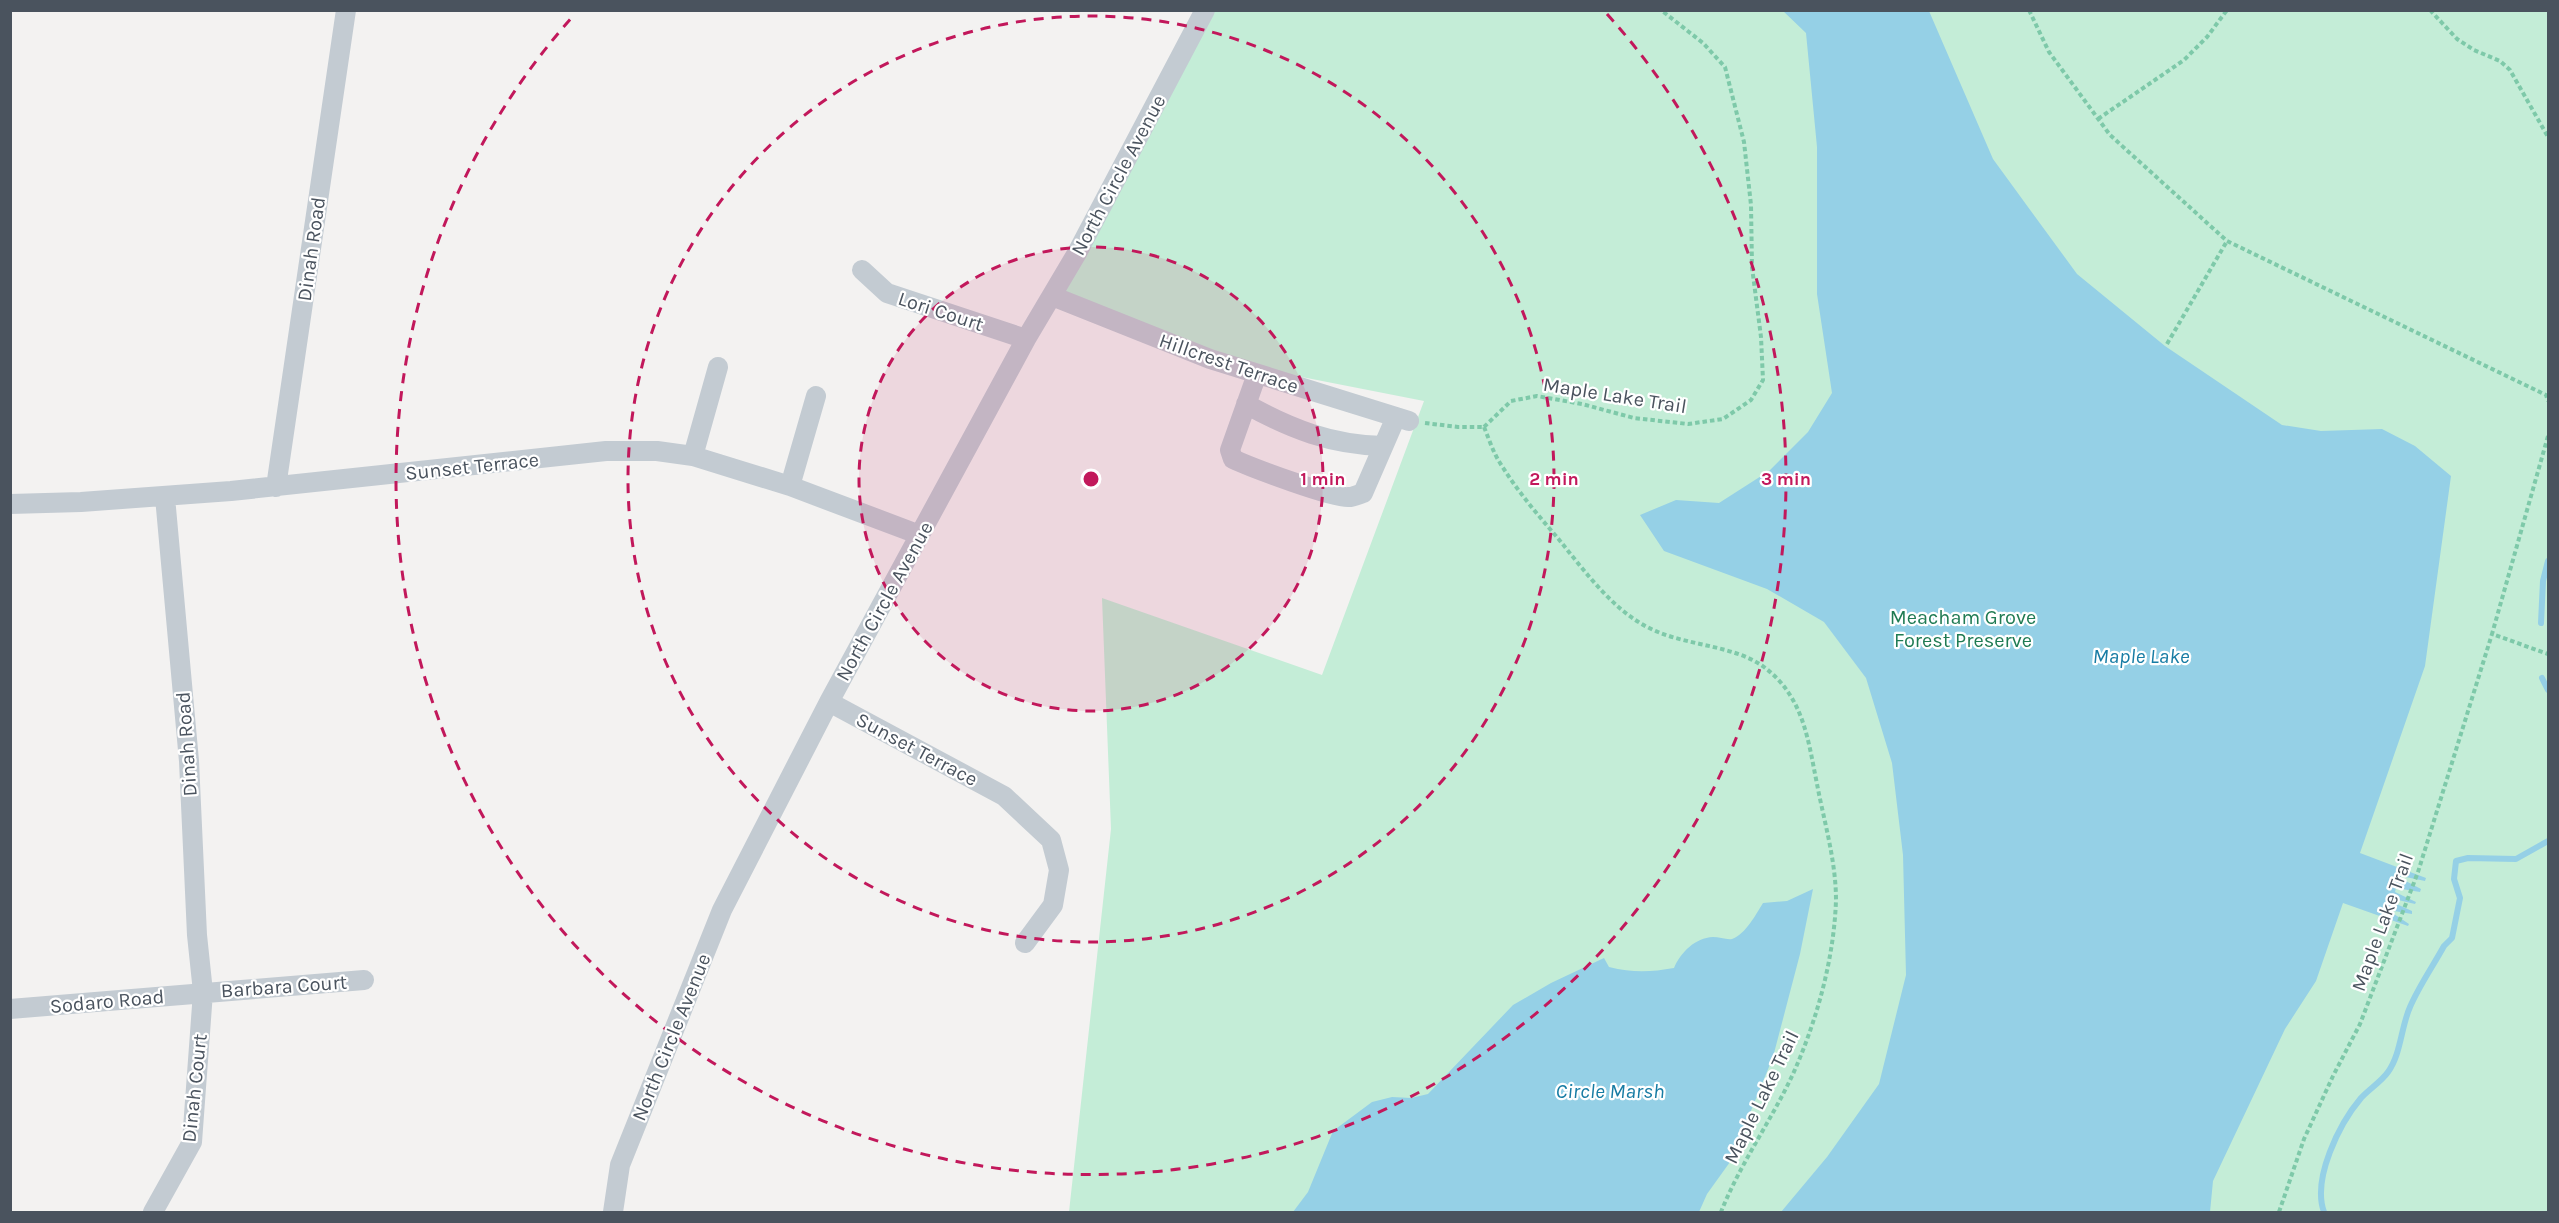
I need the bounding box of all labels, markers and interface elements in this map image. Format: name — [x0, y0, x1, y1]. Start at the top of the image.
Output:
street label: North Circle Avenue — [1066, 91, 1170, 259]
street label: Dinah Road — [293, 195, 330, 303]
street label: Lori Court — [895, 287, 987, 336]
street label: Hillcrest Terrace — [1156, 329, 1302, 398]
street label: Maple Lake Trail — [1541, 373, 1688, 418]
street label: Sunset Terrace — [404, 448, 540, 485]
text: 1 min — [1300, 468, 1346, 490]
text: 2 min — [1529, 468, 1579, 490]
text: 3 min — [1761, 468, 1811, 490]
centre of rings — [1081, 469, 1101, 489]
street label: North Circle Avenue — [831, 518, 938, 685]
park label: Meacham Grove Forest Preserve — [1890, 606, 2036, 652]
water label: Maple Lake — [2092, 644, 2190, 668]
street label: Dinah Road — [171, 691, 202, 797]
street label: Sunset Terrace — [852, 708, 981, 791]
street label: Maple Lake Trail — [2347, 850, 2418, 994]
street label: North Circle Avenue — [627, 950, 716, 1124]
street label: Barbara Court — [220, 971, 348, 1002]
street label: Sodaro Road — [49, 985, 165, 1018]
street label: Maple Lake Trail — [1719, 1027, 1804, 1168]
street label: Dinah Court — [177, 1032, 212, 1144]
water label: Circle Marsh — [1556, 1079, 1664, 1103]

